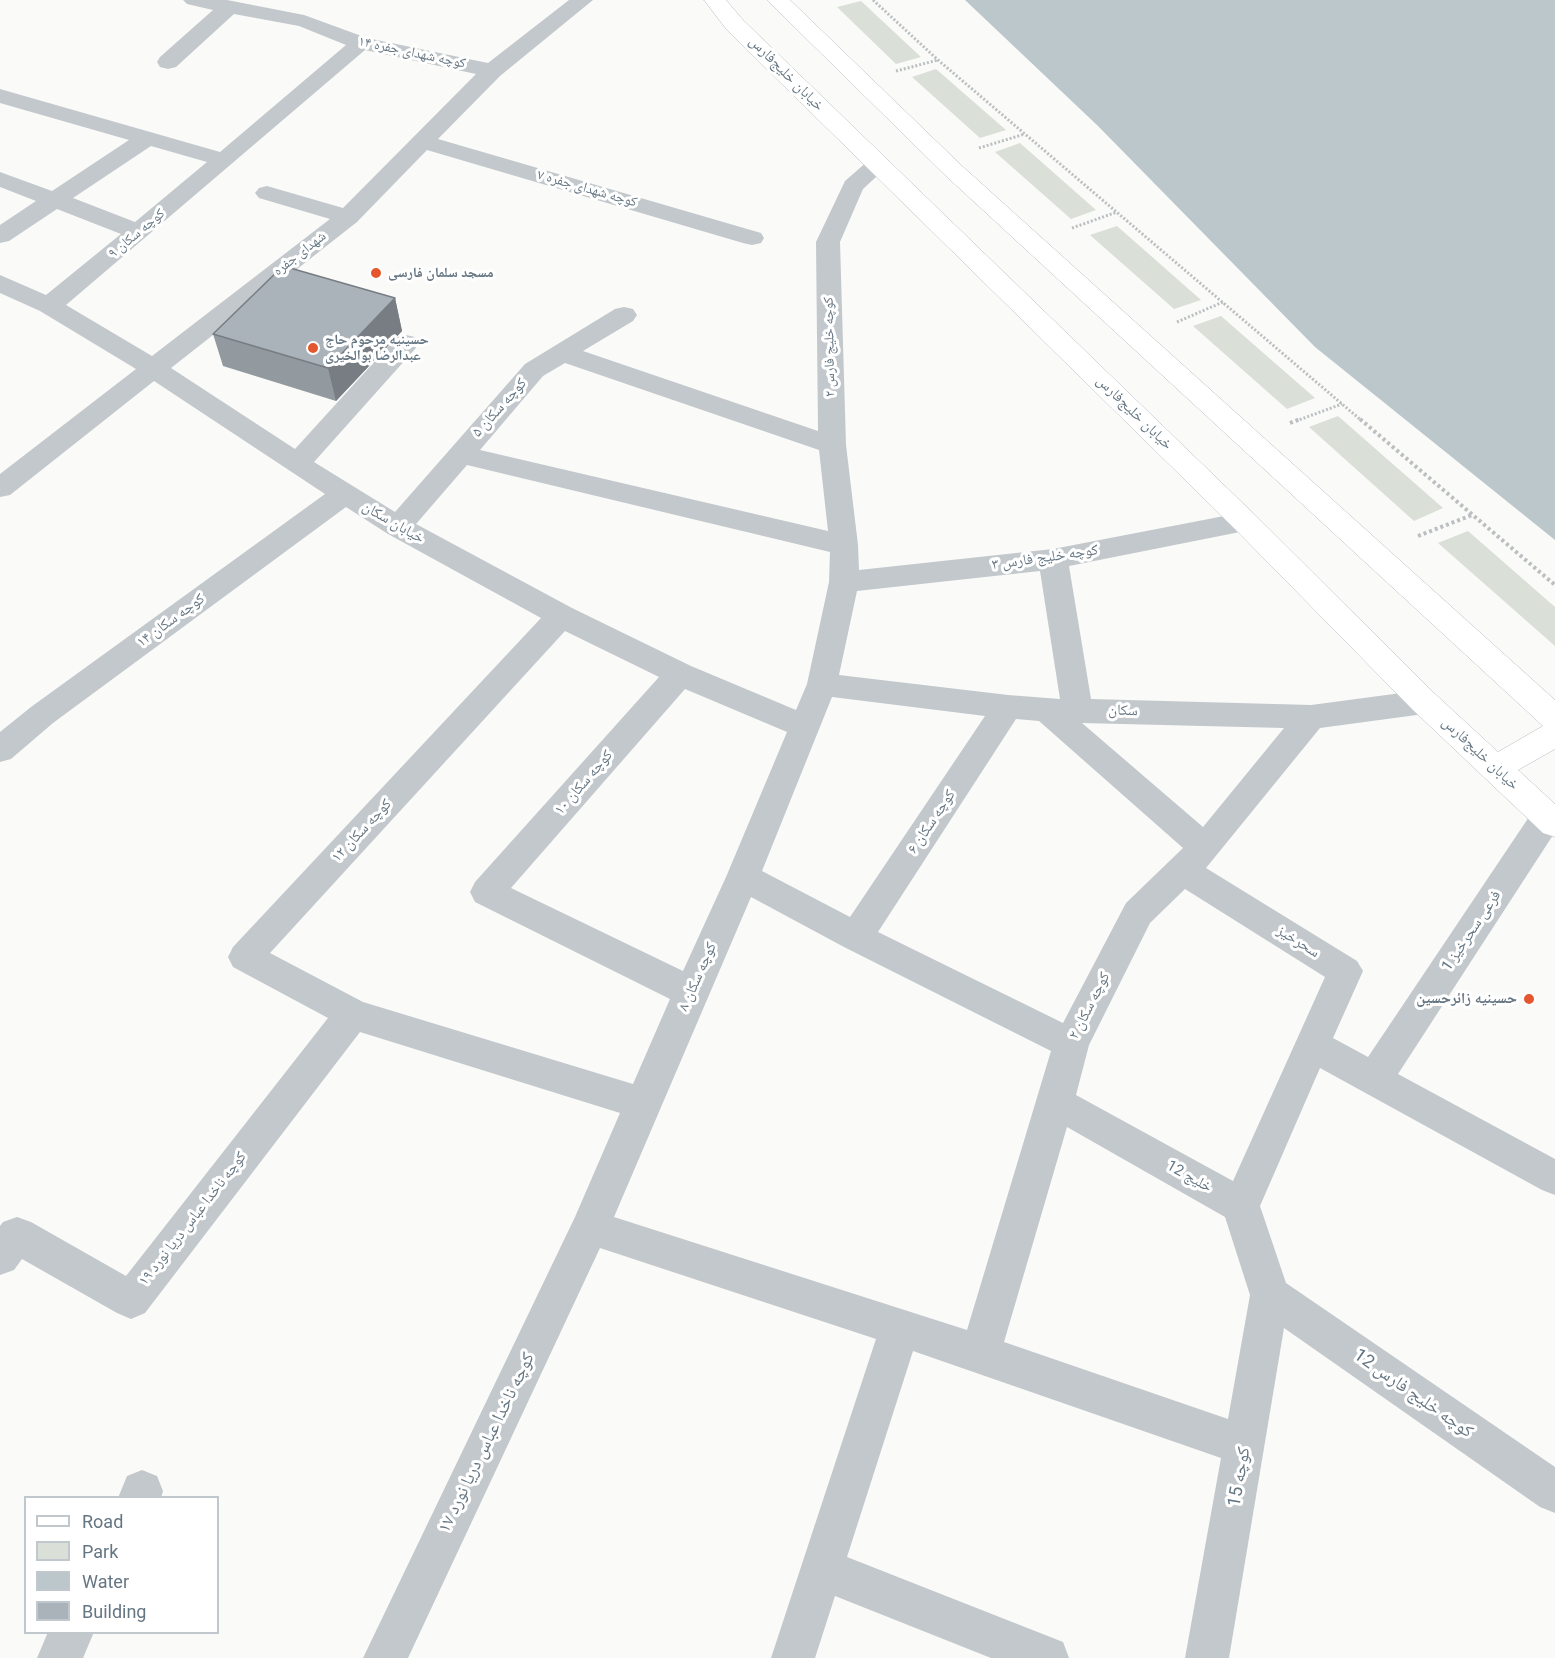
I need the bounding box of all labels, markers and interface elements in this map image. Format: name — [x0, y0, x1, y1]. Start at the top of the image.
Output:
street label: کوچه شهدای جفره ۱۴ — [357, 33, 467, 73]
street label: خیابان خلیج‌فارس — [745, 33, 827, 115]
street label: کوچه شهدای جفره ۷ — [535, 167, 639, 211]
street label: کوچه سکان ۹ — [105, 206, 169, 262]
street label: شهدای جفره — [270, 228, 330, 280]
place label: مسجد سلمان فارسی — [388, 265, 494, 281]
marker: مسجد سلمان فارسی — [369, 266, 383, 280]
street label: کوچه خلیج فارس ۲ — [821, 297, 839, 397]
place label: حسینیه مرحوم حاج عبدالرضا بوالخیری — [325, 332, 429, 364]
marker: حسینیه مرحوم حاج عبدالرضا بوالخیری — [306, 341, 320, 355]
street label: خیابان خلیج‌فارس — [1092, 372, 1176, 454]
street label: کوچه سکان ۵ — [469, 375, 531, 441]
street label: خیابان سکان — [359, 498, 427, 548]
street label: کوچه خلیج فارس ۳ — [991, 542, 1099, 574]
street label: کوچه سکان ۱۴ — [133, 590, 209, 652]
street label: سکان — [1108, 701, 1138, 721]
street label: خیابان خلیج‌فارس — [1438, 714, 1522, 794]
street label: کوچه سکان ۱۰ — [551, 747, 617, 819]
street label: کوچه سکان ۶ — [904, 787, 960, 857]
street label: کوچه سکان ۱۲ — [328, 796, 396, 866]
street label: فرعی سحرخیز 1 — [1439, 887, 1505, 975]
street label: سحرخیز — [1273, 922, 1323, 962]
street label: کوچه سکان ۸ — [675, 940, 721, 1014]
street label: کوچه سکان ۲ — [1065, 969, 1115, 1043]
place label: حسینیه زائرحسین — [1416, 990, 1517, 1008]
marker: حسینیه زائرحسین — [1522, 992, 1536, 1006]
street label: کوچه ناخدا عباس دریا نورد ۱۹ — [135, 1149, 251, 1289]
street label: خلیج 12 — [1163, 1157, 1215, 1197]
street label: کوچه خلیج فارس 12 — [1349, 1345, 1477, 1443]
street label: کوچه ناخدا عباس دریا نورد ۱۷ — [434, 1349, 540, 1537]
street label: کوچه 15 — [1224, 1445, 1256, 1509]
legend — [24, 1496, 219, 1634]
text: Road — [82, 1511, 123, 1532]
text: Park — [82, 1541, 118, 1562]
text: Water — [82, 1571, 129, 1592]
text: Building — [82, 1601, 146, 1622]

